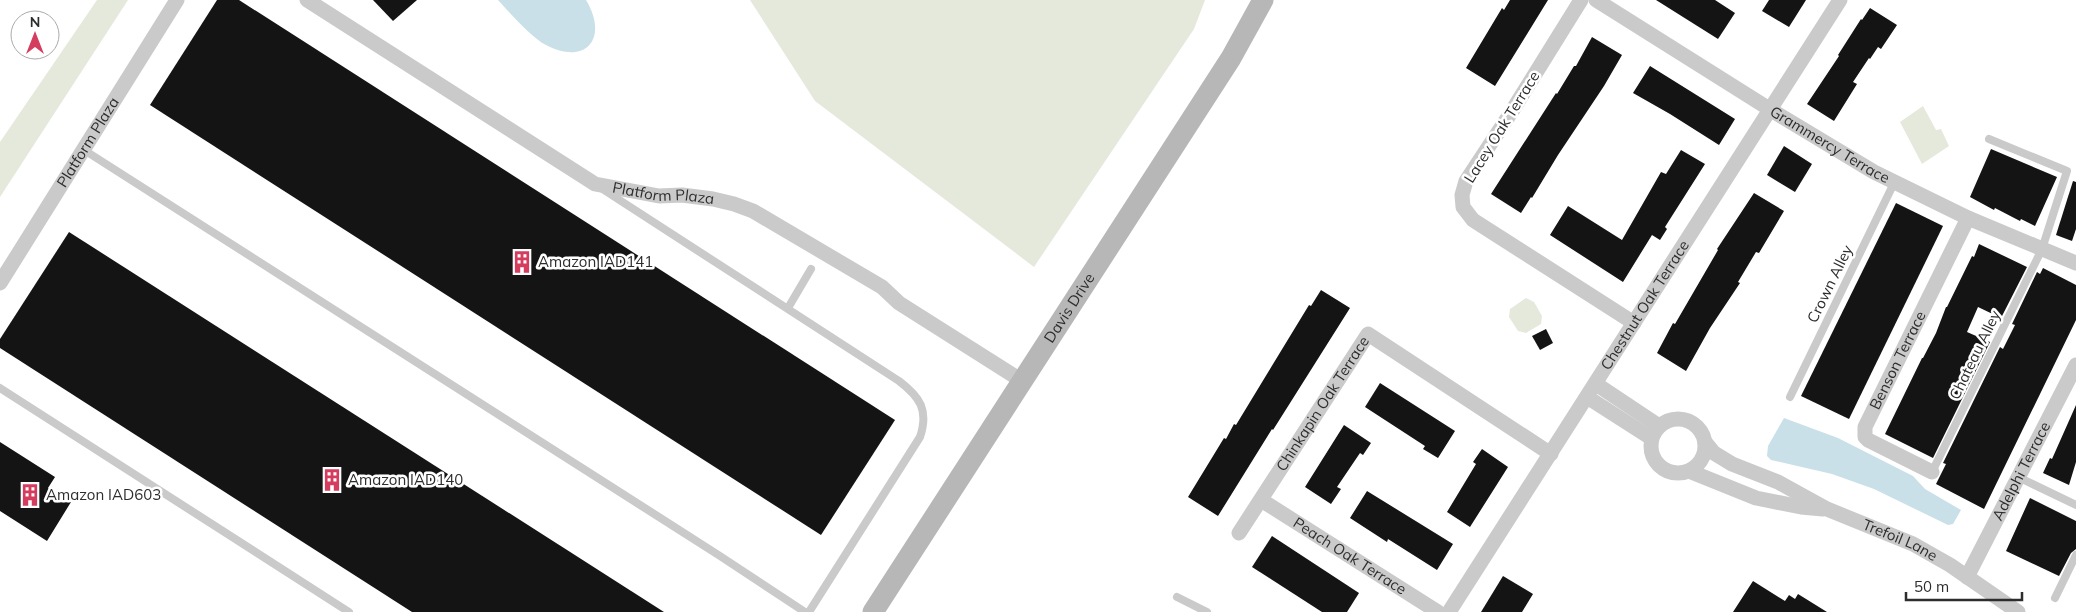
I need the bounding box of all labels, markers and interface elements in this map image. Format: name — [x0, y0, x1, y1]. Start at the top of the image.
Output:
north arrow — [10, 10, 60, 60]
text: N — [30, 13, 40, 31]
street label: Lacey Oak Terrace — [1460, 67, 1544, 186]
street label: Platform Plaza — [52, 93, 123, 191]
street label: Grammercy Terrace — [1767, 102, 1893, 187]
street label: Platform Plaza — [611, 177, 715, 208]
street label: Chestnut Oak Terrace — [1596, 237, 1693, 373]
street label: Crown Alley — [1803, 242, 1857, 326]
building icon: Amazon IAD141 — [509, 249, 535, 275]
place label: Amazon IAD141 — [538, 252, 653, 271]
street label: Davis Drive — [1040, 269, 1099, 346]
street label: Chateau Alley — [1945, 307, 2004, 403]
street label: Benson Terrace — [1865, 308, 1930, 413]
street label: Chinkapin Oak Terrace — [1272, 332, 1373, 475]
street label: Adelphi Terrace — [1988, 418, 2054, 523]
building icon: Amazon IAD140 — [319, 467, 345, 493]
place label: Amazon IAD140 — [348, 470, 463, 489]
building icon: Amazon IAD603 — [17, 482, 43, 508]
place label: Amazon IAD603 — [46, 485, 161, 504]
street label: Peach Oak Terrace — [1290, 513, 1410, 599]
street label: Trefoil Lane — [1860, 515, 1941, 565]
scale bar — [1906, 570, 2022, 602]
text: 50 m — [1914, 577, 1949, 596]

